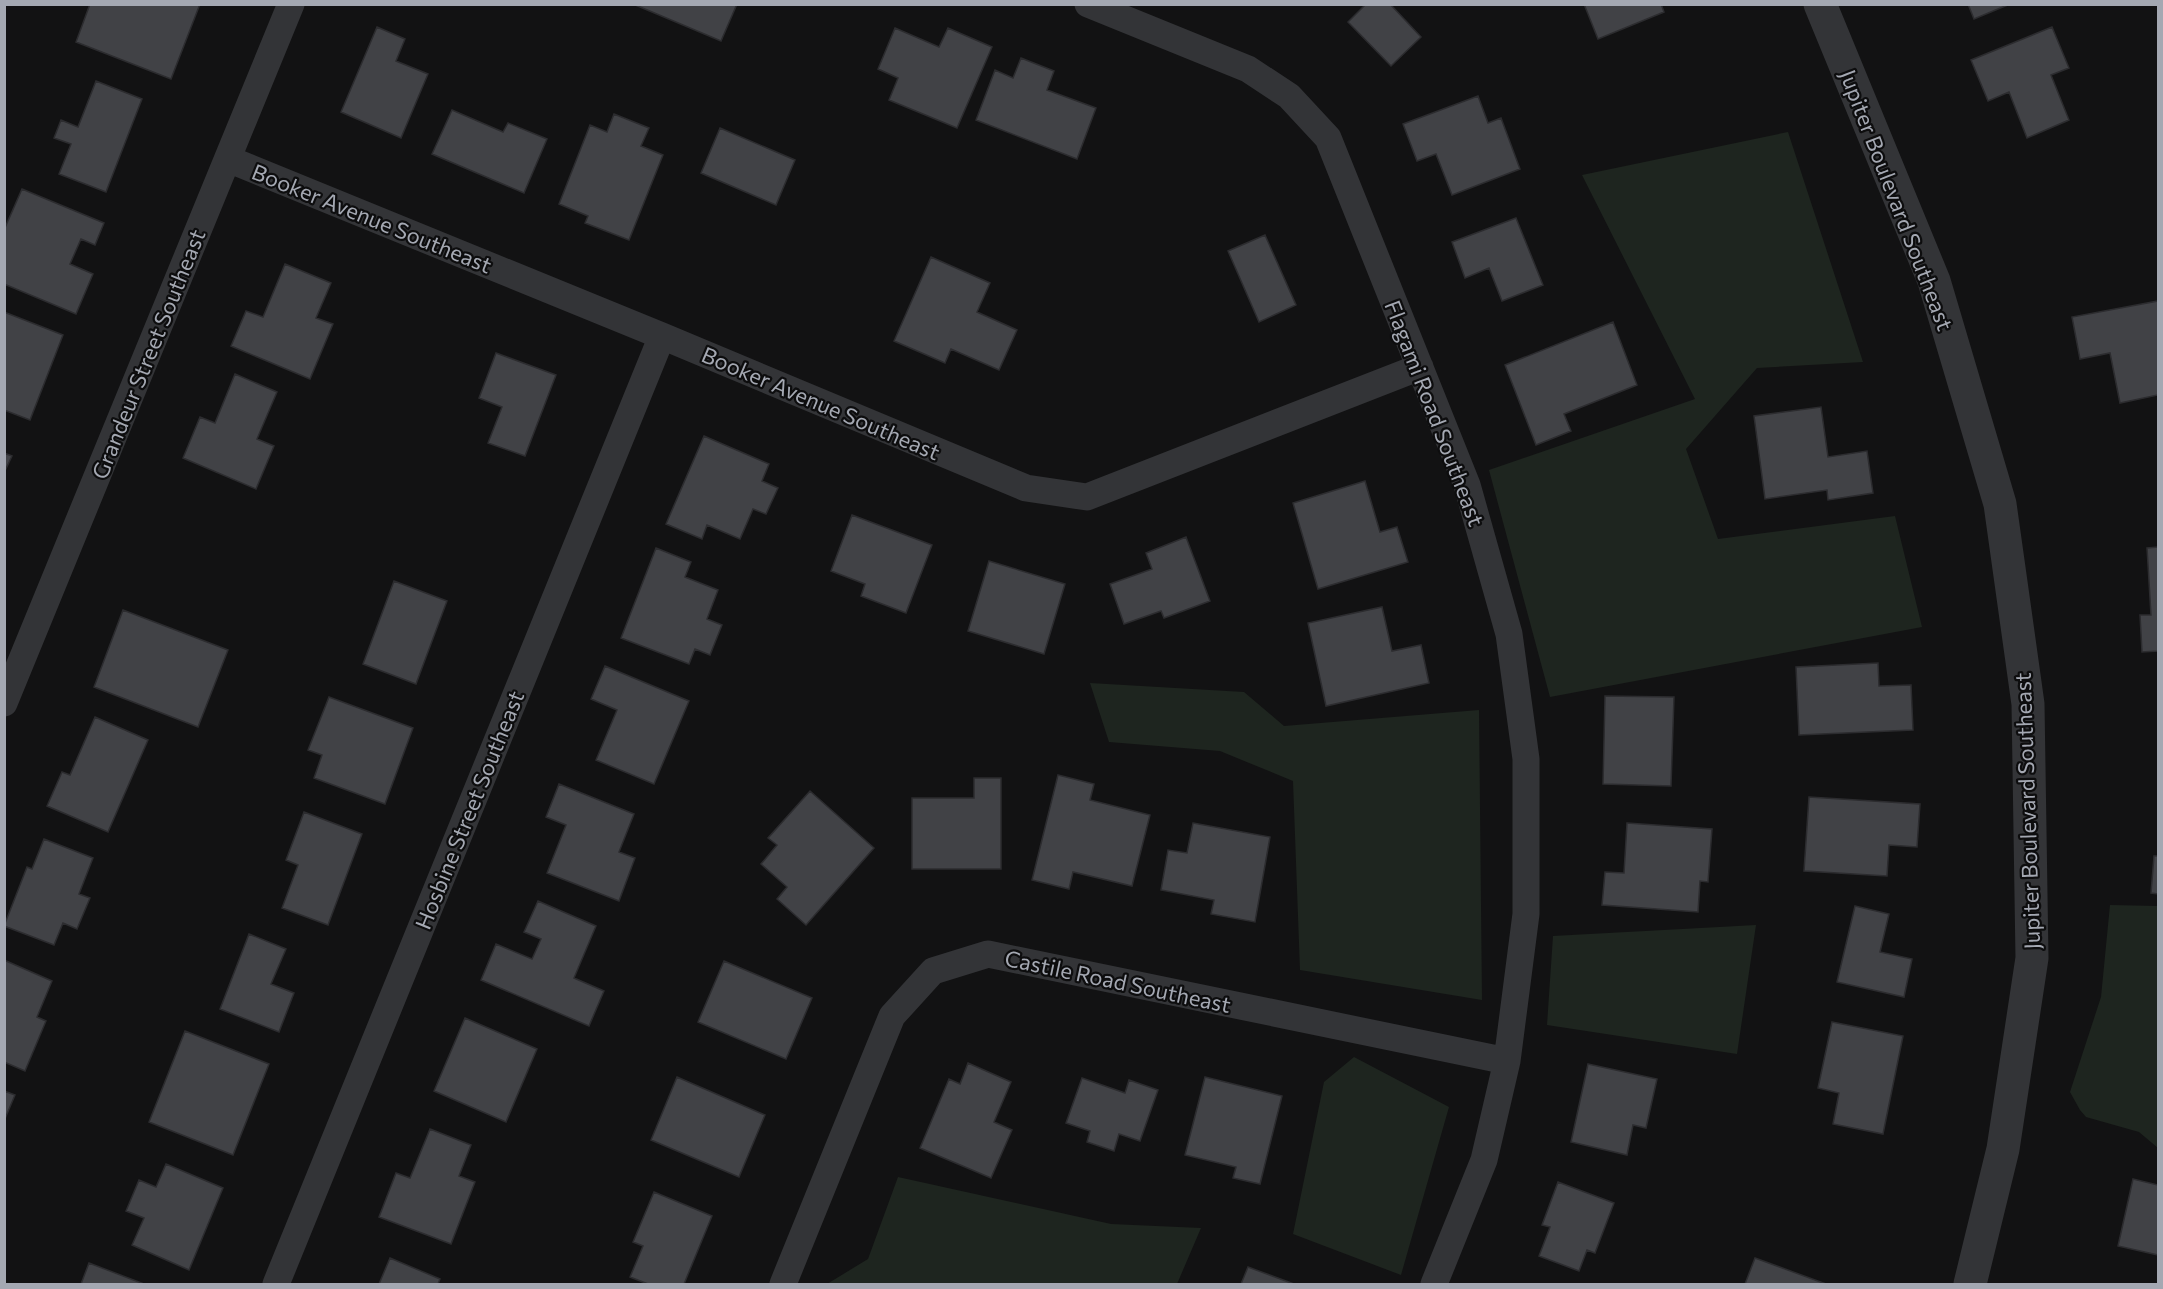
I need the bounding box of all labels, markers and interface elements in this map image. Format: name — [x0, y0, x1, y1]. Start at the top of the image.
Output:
street label: Jupiter Boulevard Southeast — [1835, 66, 1959, 334]
street label: Booker Avenue Southeast — [248, 158, 496, 278]
street label: Grandeur Street Southeast — [86, 225, 210, 483]
street label: Flagami Road Southeast — [1379, 296, 1491, 530]
street label: Booker Avenue Southeast — [698, 341, 944, 465]
street label: Jupiter Boulevard Southeast — [2009, 672, 2045, 950]
street label: Hosbine Street Southeast — [409, 687, 529, 933]
street label: Castile Road Southeast — [1003, 944, 1233, 1018]

